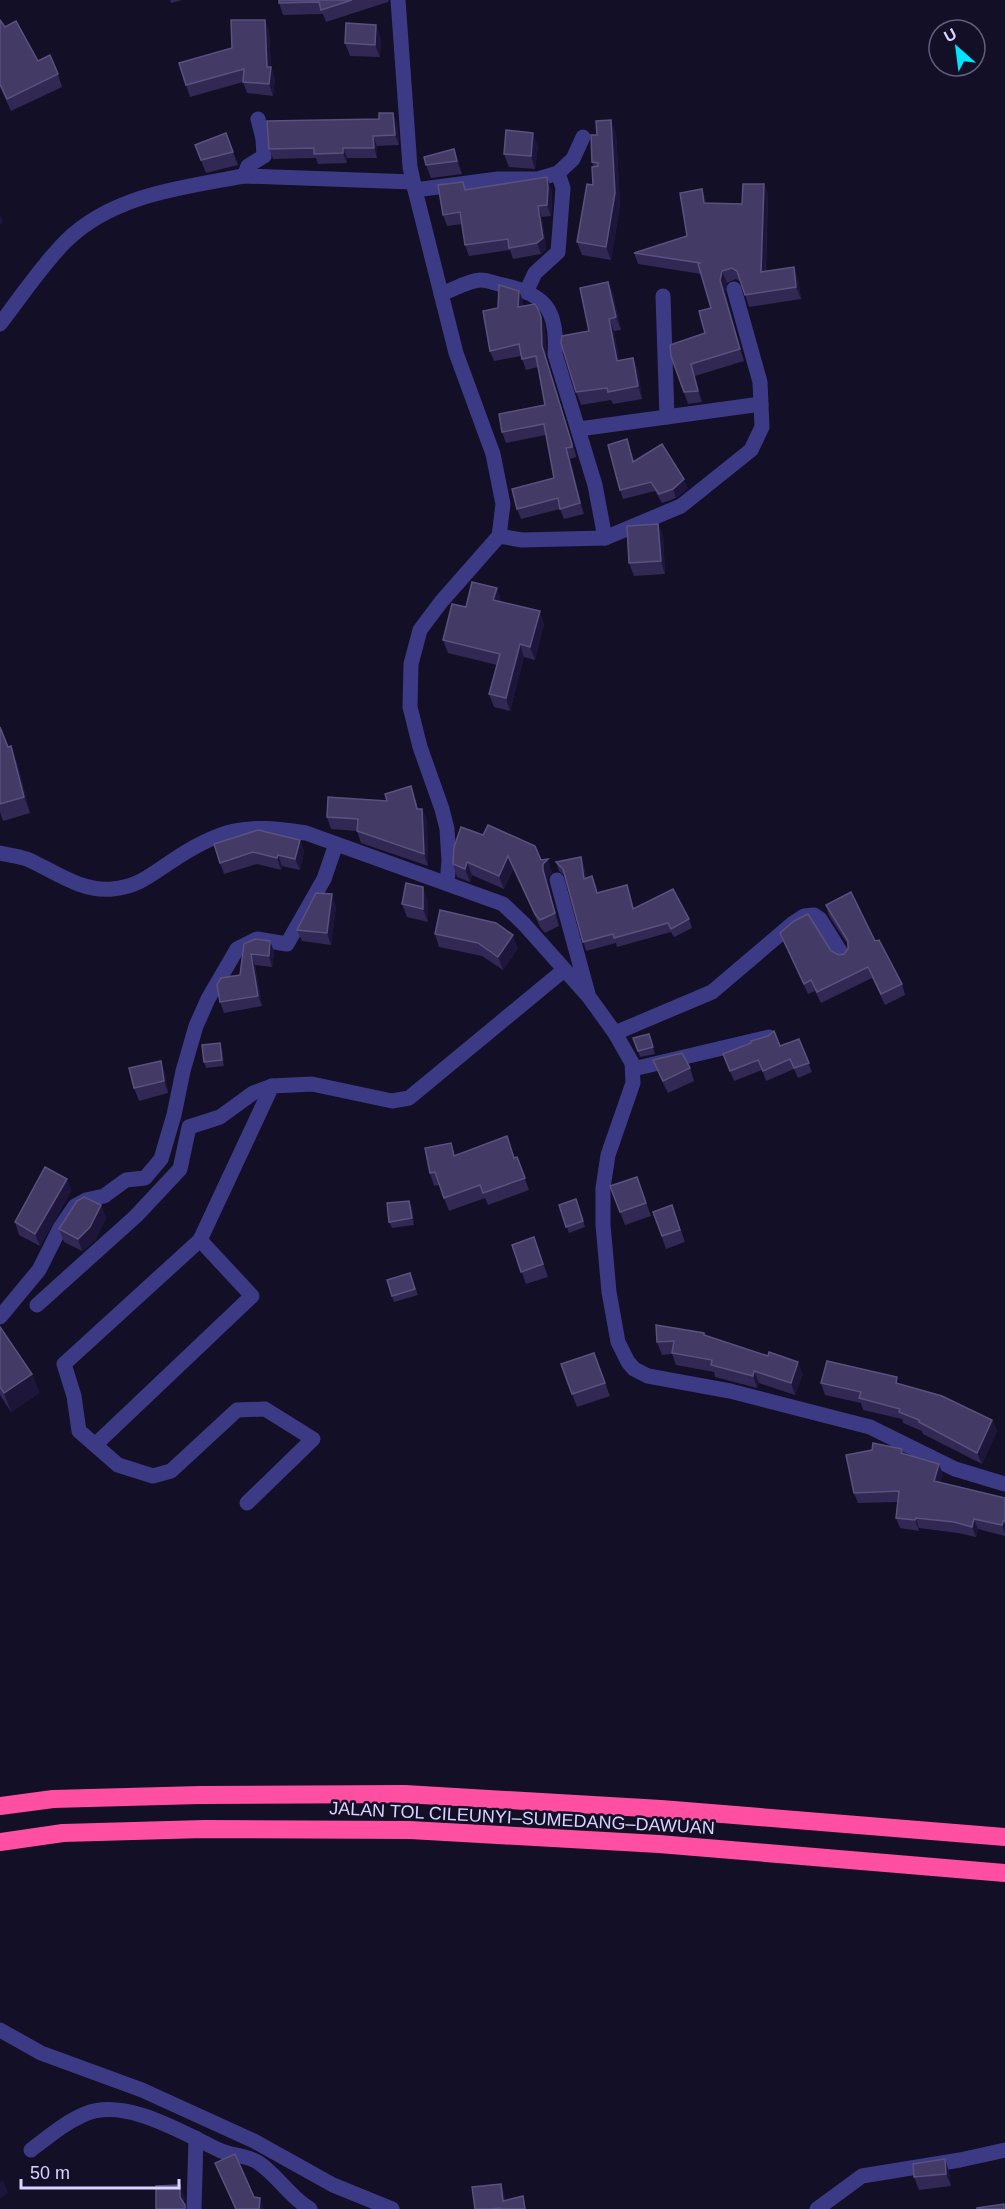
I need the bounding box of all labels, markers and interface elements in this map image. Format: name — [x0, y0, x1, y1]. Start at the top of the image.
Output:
north arrow — [927, 18, 987, 78]
text: U — [941, 25, 959, 45]
street label: JALAN TOL CILEUNYI–SUMEDANG–DAWUAN — [329, 1798, 715, 1838]
scale bar — [21, 2152, 178, 2190]
text: 50 m — [30, 2163, 70, 2183]

